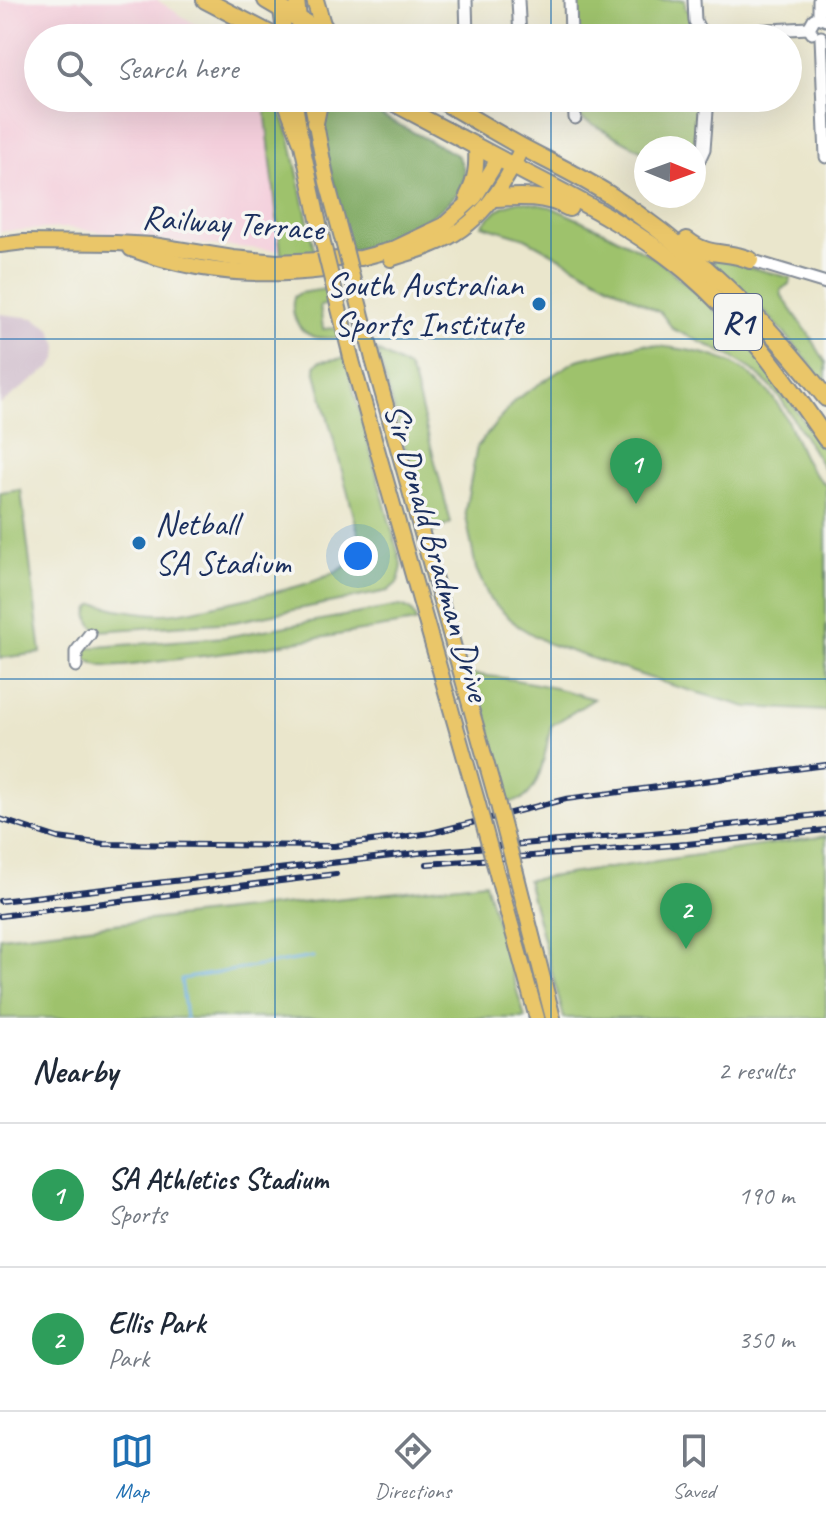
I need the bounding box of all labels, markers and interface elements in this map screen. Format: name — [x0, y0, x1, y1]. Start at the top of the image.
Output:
search box — [24, 24, 802, 112]
icon: search — [52, 46, 96, 90]
text: Search here — [116, 49, 238, 87]
north arrow — [634, 136, 706, 208]
street label: Railway Terrace — [141, 195, 327, 250]
place label: South Australian Sports Institute — [326, 263, 525, 345]
road number: R1 — [714, 294, 762, 350]
marker: South Australian Sports Institute — [530, 295, 548, 313]
street label: Sir Donald Bradman Drive — [375, 399, 501, 709]
pin: 1 — [610, 438, 662, 504]
place label: Netball SA Stadium — [155, 502, 292, 584]
marker: Netball SA Stadium — [130, 534, 148, 552]
your location — [338, 536, 378, 576]
pin: 2 — [660, 883, 712, 949]
text: Nearby — [32, 1049, 118, 1092]
text: 2 results — [718, 1054, 794, 1087]
text: SA Athletics Stadium — [108, 1160, 328, 1198]
text: 1 — [52, 1179, 64, 1212]
text: 190 m — [738, 1179, 794, 1212]
text: Sports — [108, 1198, 166, 1231]
text: Ellis Park — [108, 1304, 205, 1342]
text: 2 — [52, 1323, 64, 1356]
text: 350 m — [738, 1323, 794, 1356]
text: Park — [108, 1342, 149, 1375]
tab: Map — [110, 1429, 154, 1505]
tab: Directions — [375, 1429, 451, 1505]
tab: Saved — [672, 1429, 716, 1505]

